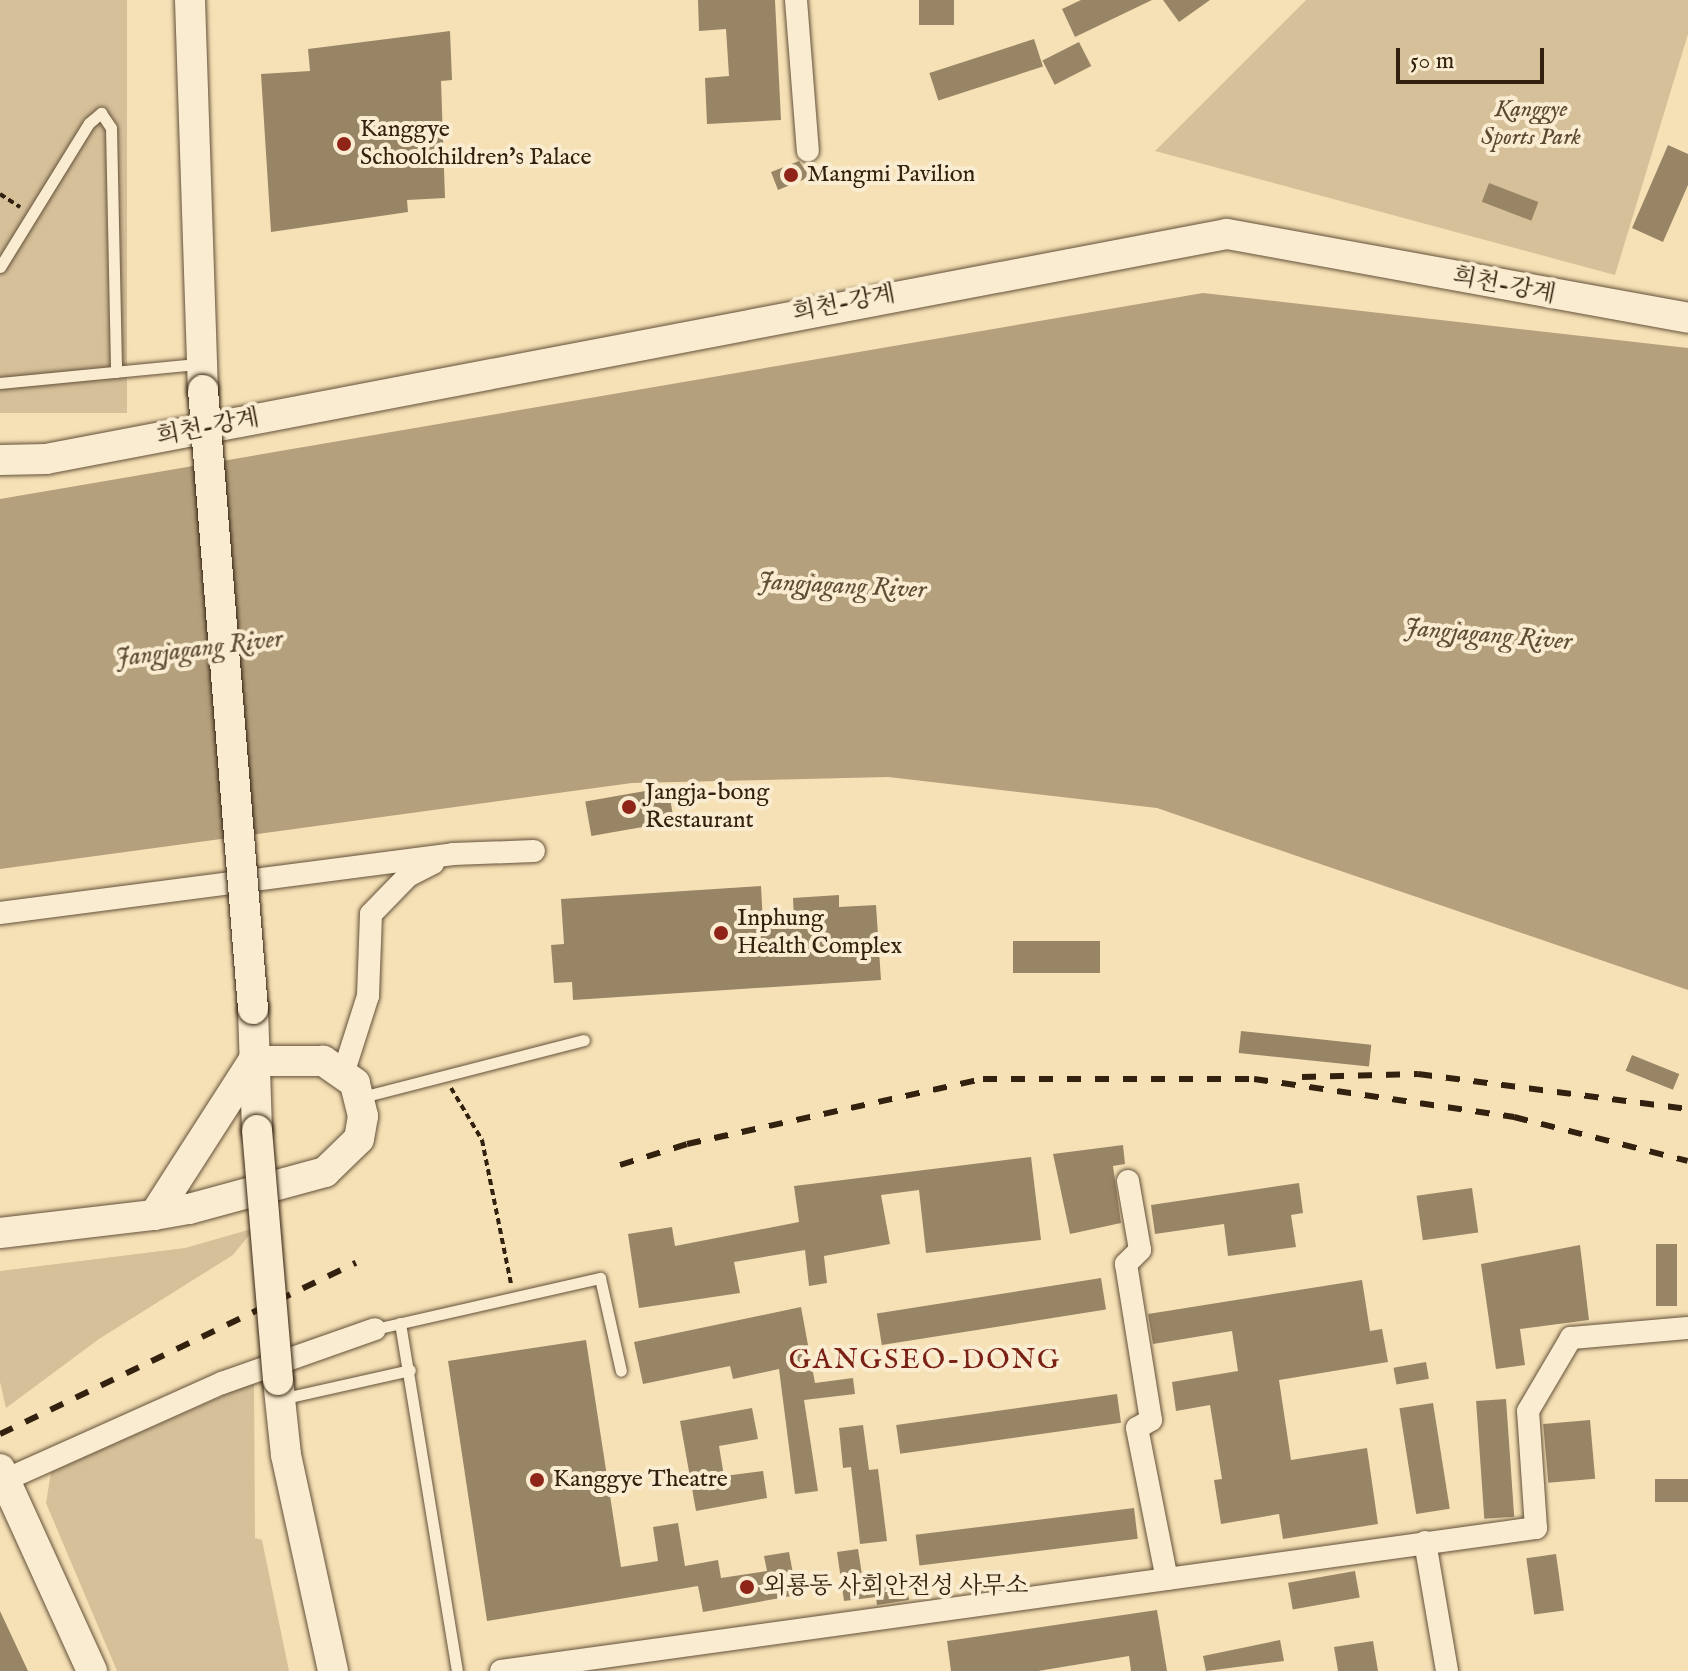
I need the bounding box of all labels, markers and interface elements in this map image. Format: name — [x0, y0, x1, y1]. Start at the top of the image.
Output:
scale bar — [1400, 32, 1548, 82]
text: 50 m — [1410, 46, 1454, 77]
park label: Kanggye Sports Park — [1481, 96, 1581, 152]
place label: Kanggye Schoolchildren's Palace — [360, 116, 591, 172]
marker: Kanggye Schoolchildren's Palace — [335, 135, 353, 153]
place label: Mangmi Pavilion — [807, 161, 975, 189]
marker: Mangmi Pavilion — [782, 166, 800, 184]
street label: 희천-강계 — [1450, 262, 1558, 310]
street label: 희천-강계 — [790, 280, 898, 328]
street label: 희천-강계 — [154, 404, 262, 452]
water label: Jangjagang River — [757, 566, 927, 606]
water label: Jangjagang River — [1403, 612, 1573, 658]
water label: Jangjagang River — [113, 623, 285, 675]
place label: Jangja-bong Restaurant — [645, 779, 769, 835]
marker: Jangja-bong Restaurant — [620, 798, 638, 816]
place label: Inphung Health Complex — [737, 905, 902, 961]
marker: Inphung Health Complex — [712, 924, 730, 942]
district label: GANGSEO-DONG — [789, 1344, 1061, 1378]
place label: Kanggye Theatre — [553, 1466, 728, 1494]
marker: Kanggye Theatre — [528, 1471, 546, 1489]
place label: 외룡동 사회안전성 사무소 — [763, 1573, 1029, 1601]
marker: 외룡동 사회안전성 사무소 — [738, 1578, 756, 1596]

